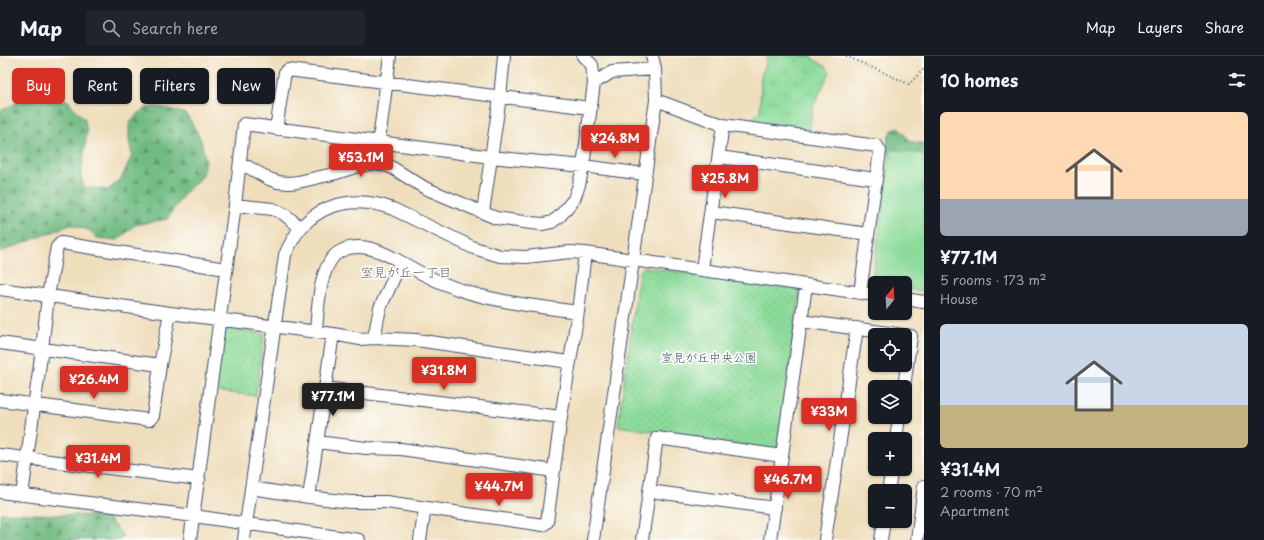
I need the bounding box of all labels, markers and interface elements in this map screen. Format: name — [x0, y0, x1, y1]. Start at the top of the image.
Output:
search box — [86, 10, 366, 46]
text: Map — [20, 14, 62, 42]
text: Search here — [132, 16, 218, 39]
icon: search — [100, 17, 122, 39]
text: Map — [1086, 17, 1116, 38]
text: Layers — [1138, 17, 1183, 38]
text: Share — [1205, 17, 1244, 38]
text: 10 homes — [940, 67, 1018, 93]
chip: Buy — [12, 68, 65, 104]
chip: Rent — [73, 68, 132, 104]
chip: Filters — [140, 68, 209, 104]
chip: New — [217, 68, 275, 104]
icon: filters — [1226, 69, 1248, 91]
pin: ¥24.8M — [582, 125, 648, 159]
text: ¥24.8M — [590, 128, 640, 147]
icon: home — [1058, 138, 1130, 210]
pin: ¥53.1M — [328, 144, 394, 178]
text: ¥53.1M — [338, 147, 384, 166]
pin: ¥25.8M — [692, 165, 758, 199]
text: ¥25.8M — [701, 168, 749, 187]
text: ¥77.1M — [940, 244, 997, 270]
district label: 室見が丘一丁目 — [360, 262, 452, 281]
text: 5 rooms · 173 m² — [940, 270, 1046, 289]
north arrow — [868, 276, 912, 320]
map controls — [868, 276, 912, 528]
text: House — [940, 289, 978, 308]
button: locate — [868, 328, 912, 372]
park label: 室見が丘中央公園 — [661, 348, 757, 366]
icon: home — [1058, 350, 1130, 422]
pin: ¥31.8M — [411, 357, 477, 391]
text: ¥31.8M — [421, 360, 467, 379]
pin: ¥26.4M — [61, 366, 127, 400]
text: ¥26.4M — [69, 369, 119, 388]
button: layers — [868, 380, 912, 424]
pin: ¥77.1M — [300, 383, 366, 417]
text: ¥77.1M — [311, 386, 355, 405]
pin: ¥33M — [805, 398, 853, 432]
text: ¥33M — [810, 401, 848, 420]
button: + — [868, 432, 912, 476]
pin: ¥31.4M — [65, 445, 131, 479]
text: ¥31.4M — [75, 448, 121, 467]
text: ¥31.4M — [940, 456, 1000, 482]
pin: ¥46.7M — [755, 466, 821, 500]
text: ¥46.7M — [764, 469, 812, 488]
pin: ¥44.7M — [466, 473, 532, 507]
text: ¥44.7M — [475, 476, 523, 495]
text: 2 rooms · 70 m² — [940, 482, 1043, 501]
button: − — [868, 484, 912, 528]
text: Apartment — [940, 501, 1009, 520]

